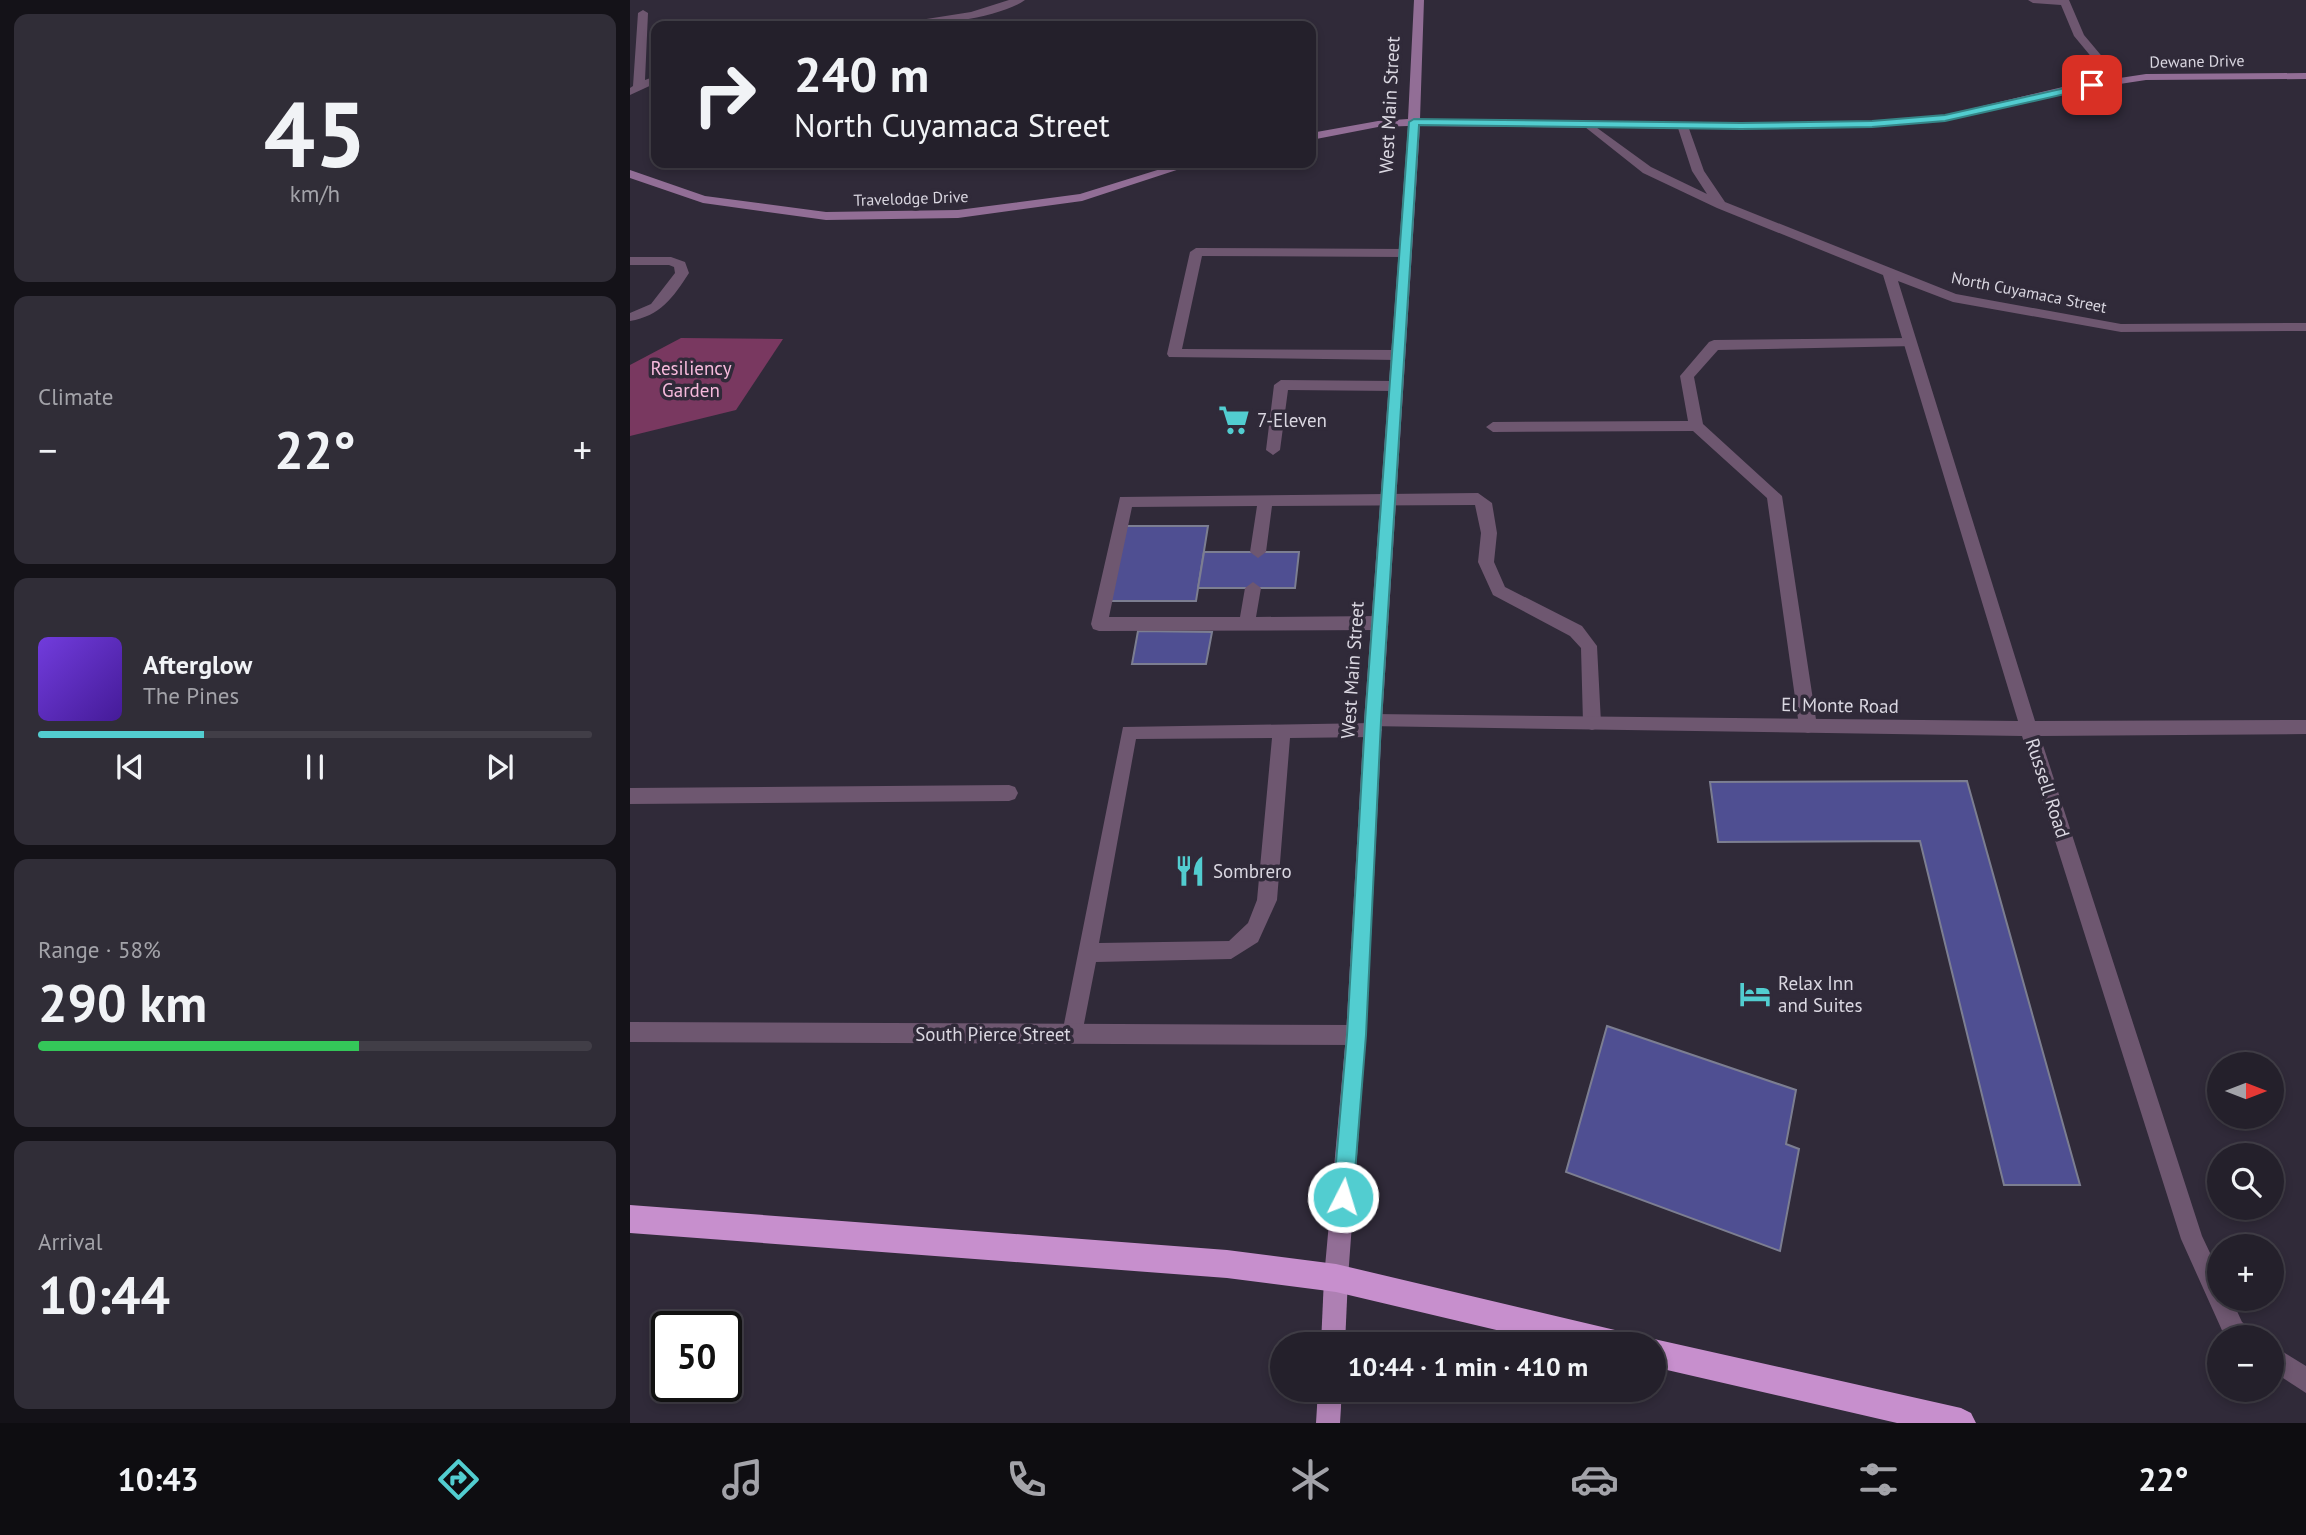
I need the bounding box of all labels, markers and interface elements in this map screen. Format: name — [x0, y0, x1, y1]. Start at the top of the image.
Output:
street label: West Main Street — [1373, 35, 1405, 174]
text: 240 m — [794, 42, 929, 106]
icon: right — [679, 49, 770, 140]
street label: Dewane Drive — [2149, 50, 2245, 72]
pin — [2062, 55, 2122, 115]
icon: arrive — [2073, 66, 2111, 104]
text: 45 — [263, 74, 367, 192]
text: North Cuyamaca Street — [794, 104, 1110, 146]
text: km/h — [290, 179, 340, 208]
street label: Travelodge Drive — [853, 186, 969, 210]
street label: North Cuyamaca Street — [1950, 267, 2109, 317]
park label: Resiliency Garden — [650, 356, 732, 402]
text: Climate — [38, 382, 113, 411]
supermarket icon: 7-Eleven — [1217, 403, 1251, 437]
place label: 7-Eleven — [1257, 408, 1327, 432]
text: 22° — [274, 416, 356, 483]
text: − — [38, 425, 57, 474]
text: + — [573, 425, 592, 474]
street label: West Main Street — [1335, 600, 1369, 739]
text: Afterglow — [143, 648, 252, 681]
text: The Pines — [143, 681, 239, 710]
street label: El Monte Road — [1781, 692, 1899, 718]
street label: Russell Road — [2021, 735, 2075, 841]
icon: previous — [111, 748, 149, 786]
icon: pause — [296, 748, 334, 786]
icon: next — [481, 748, 519, 786]
restaurant icon: Sombrero — [1173, 854, 1207, 888]
place label: Sombrero — [1213, 859, 1292, 883]
text: Range · 58% — [38, 935, 161, 964]
text: 290 km — [38, 969, 207, 1036]
place label: Relax Inn and Suites — [1778, 971, 1862, 1017]
hotel icon: Relax Inn and Suites — [1738, 977, 1772, 1011]
street label: South Pierce Street — [915, 1022, 1071, 1046]
north arrow — [2207, 1052, 2284, 1129]
map controls — [2207, 1052, 2284, 1402]
button: search — [2207, 1143, 2284, 1220]
position arrow — [1306, 1160, 1380, 1234]
text: Arrival — [38, 1227, 102, 1256]
button: + — [2207, 1234, 2284, 1311]
text: 10:44 — [38, 1261, 170, 1328]
speed limit sign: 50 — [651, 1311, 742, 1402]
button: − — [2207, 1325, 2284, 1402]
text: 10:44 · 1 min · 410 m — [1348, 1350, 1588, 1383]
icon: directions — [434, 1455, 483, 1504]
icon: music — [718, 1455, 767, 1504]
icon: phone — [1002, 1455, 1051, 1504]
icon: climate — [1286, 1455, 1335, 1504]
icon: car — [1570, 1455, 1619, 1504]
icon: filters — [1854, 1455, 1903, 1504]
text: 10:43 — [118, 1458, 199, 1500]
text: 22° — [2138, 1458, 2188, 1500]

